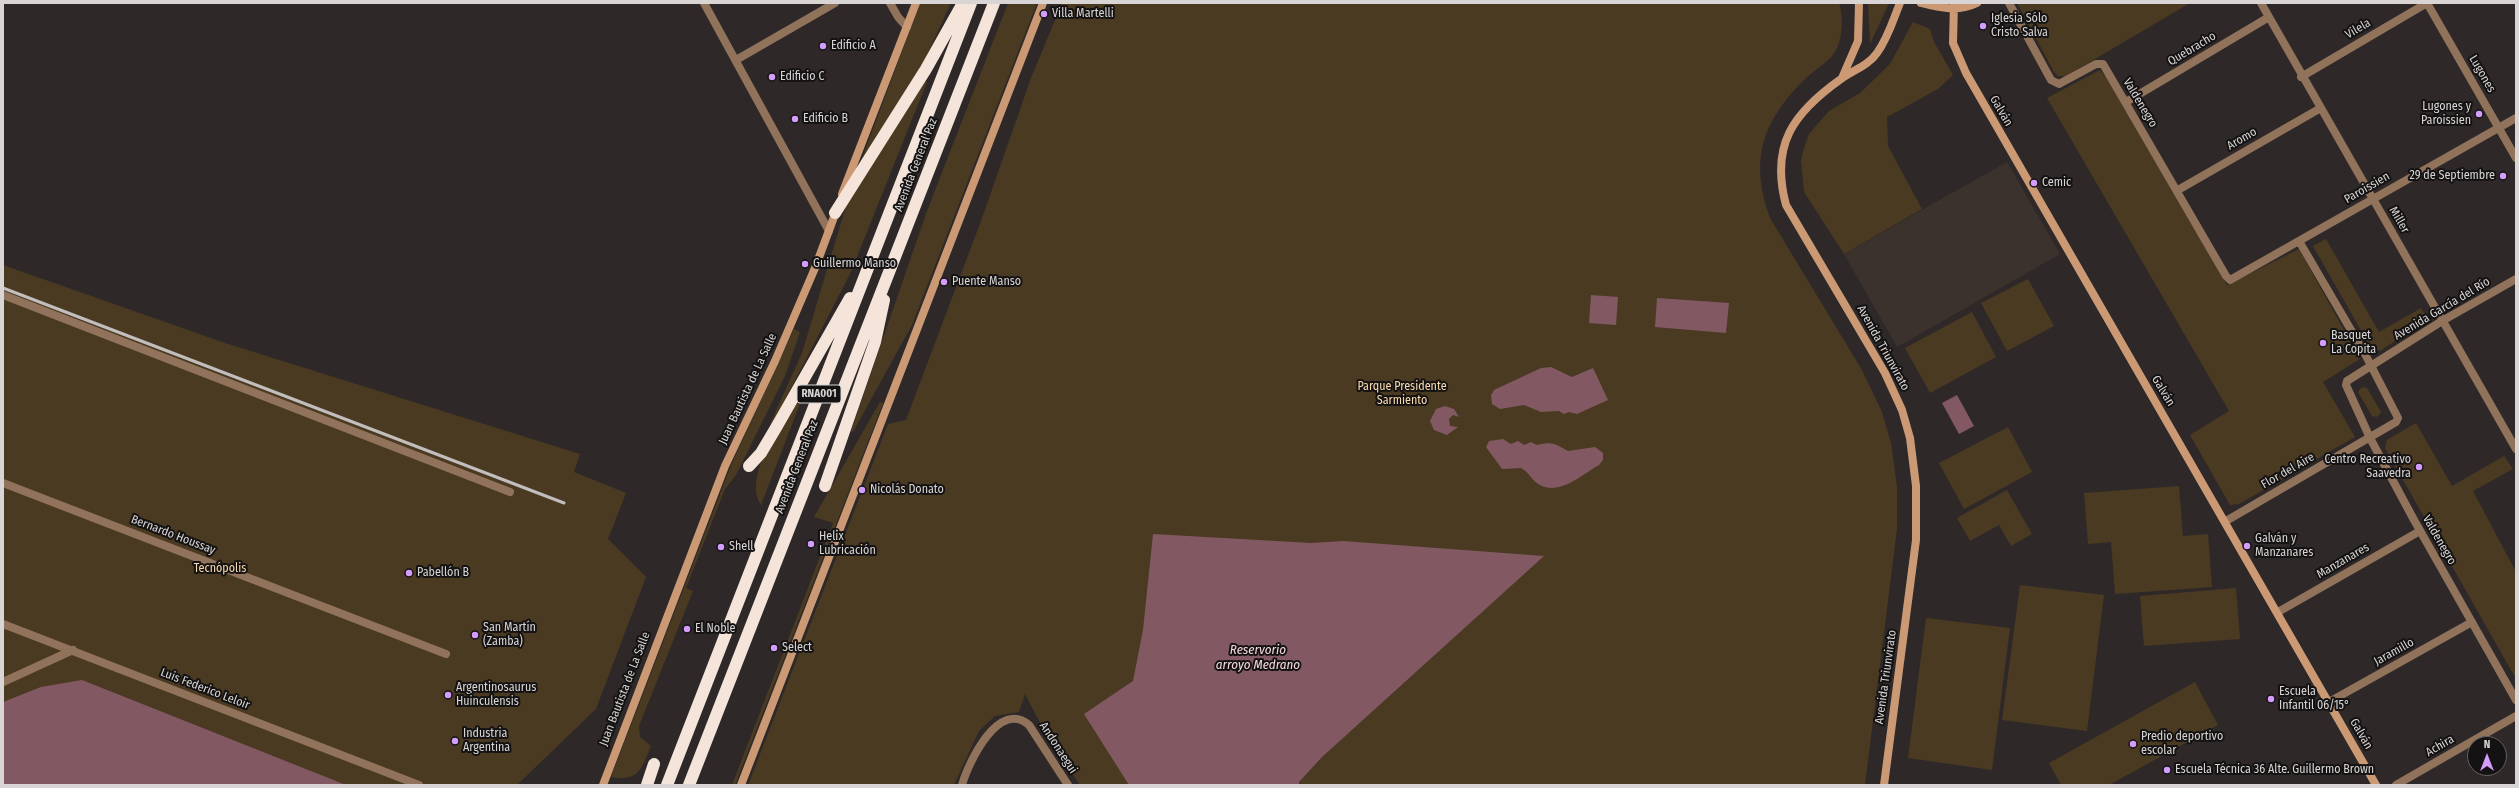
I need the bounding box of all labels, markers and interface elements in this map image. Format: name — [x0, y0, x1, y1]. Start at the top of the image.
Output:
place label: Villa Martelli — [1052, 7, 1114, 21]
marker: Villa Martelli — [1039, 9, 1049, 19]
place label: Iglesia Sólo Cristo Salva — [1991, 12, 2048, 40]
street label: Vilela — [2343, 16, 2373, 42]
marker: Iglesia Sólo Cristo Salva — [1978, 21, 1988, 31]
street label: Quebracho — [2165, 29, 2219, 69]
place label: Edificio A — [831, 39, 876, 53]
marker: Edificio A — [818, 41, 828, 51]
street label: Lugones — [2466, 53, 2498, 95]
place label: Edificio C — [780, 70, 825, 84]
marker: Edificio C — [767, 72, 777, 82]
street label: Valdenegro — [2120, 76, 2160, 130]
street label: Galván — [1986, 93, 2016, 129]
place label: Lugones y Paroissien — [2421, 100, 2471, 128]
marker: Lugones y Paroissien — [2474, 109, 2484, 119]
place label: Edificio B — [803, 112, 848, 126]
marker: Edificio B — [790, 114, 800, 124]
street label: Avenida General Paz — [892, 116, 940, 214]
street label: Aromo — [2225, 125, 2259, 153]
street label: Paroissien — [2342, 169, 2392, 207]
place label: 29 de Septiembre — [2409, 169, 2495, 183]
marker: 29 de Septiembre — [2498, 171, 2508, 181]
place label: Cemic — [2042, 176, 2071, 190]
marker: Cemic — [2029, 178, 2039, 188]
street label: Miller — [2386, 204, 2412, 236]
place label: Guillermo Manso — [813, 257, 896, 271]
marker: Guillermo Manso — [800, 259, 810, 269]
place label: Puente Manso — [952, 275, 1021, 289]
street label: Avenida García del Río — [2391, 275, 2493, 343]
marker: Puente Manso — [939, 277, 949, 287]
street label: Avenida Triunvirato — [1854, 303, 1912, 393]
place label: Basquet La Copita — [2331, 329, 2376, 357]
street label: Juan Bautista de La Salle — [716, 331, 780, 447]
marker: Basquet La Copita — [2318, 338, 2328, 348]
street label: Galván — [2148, 373, 2178, 409]
park label: Parque Presidente Sarmiento — [1357, 380, 1447, 408]
road number: RNA001 — [797, 385, 841, 403]
street label: Avenida General Paz — [773, 418, 821, 516]
street label: Flor del Aire — [2259, 450, 2317, 492]
place label: Centro Recreativo Saavedra — [2324, 453, 2411, 481]
marker: Centro Recreativo Saavedra — [2414, 462, 2424, 472]
place label: Nicolás Donato — [870, 483, 944, 497]
marker: Nicolás Donato — [857, 485, 867, 495]
street label: Bernardo Houssay — [129, 512, 217, 558]
street label: Valdenegro — [2419, 513, 2459, 567]
place label: Helix Lubricación — [819, 530, 876, 558]
place label: Galván y Manzanares — [2255, 532, 2313, 560]
marker: Helix Lubricación — [806, 539, 816, 549]
place label: Shell — [729, 540, 754, 554]
street label: Manzanares — [2314, 540, 2372, 582]
marker: Galván y Manzanares — [2242, 541, 2252, 551]
marker: Shell — [716, 542, 726, 552]
park label: Tecnópolis — [194, 562, 246, 576]
place label: Pabellón B — [417, 566, 469, 580]
marker: Pabellón B — [404, 568, 414, 578]
place label: San Martín (Zamba) — [483, 621, 536, 649]
place label: El Noble — [695, 622, 736, 636]
marker: El Noble — [682, 624, 692, 634]
street label: Avenida Triunvirato — [1872, 629, 1900, 725]
marker: San Martín (Zamba) — [470, 630, 480, 640]
street label: Juan Bautista de La Salle — [597, 630, 653, 748]
street label: Jaramillo — [2371, 635, 2417, 669]
place label: Select — [782, 641, 812, 655]
water label: Reservorio arroyo Medrano — [1216, 642, 1300, 673]
marker: Select — [769, 643, 779, 653]
street label: Luis Federico Leloir — [158, 665, 252, 713]
place label: Argentinosaurus Huinculensis — [456, 681, 536, 709]
place label: Escuela Infantil 06/15° — [2279, 685, 2350, 713]
marker: Argentinosaurus Huinculensis — [443, 690, 453, 700]
marker: Escuela Infantil 06/15° — [2266, 694, 2276, 704]
street label: Galván — [2346, 716, 2376, 752]
street label: Andonaegui — [1036, 720, 1080, 776]
place label: Industria Argentina — [463, 727, 510, 755]
place label: Predio deportivo escolar — [2141, 730, 2223, 758]
street label: Achira — [2423, 732, 2457, 760]
marker: Industria Argentina — [450, 736, 460, 746]
north arrow — [2467, 736, 2507, 776]
text: N — [2484, 738, 2490, 751]
marker: Predio deportivo escolar — [2128, 739, 2138, 749]
place label: Escuela Técnica 36 Alte. Guillermo Brown — [2175, 763, 2374, 777]
marker: Escuela Técnica 36 Alte. Guillermo Brown — [2162, 765, 2172, 775]

